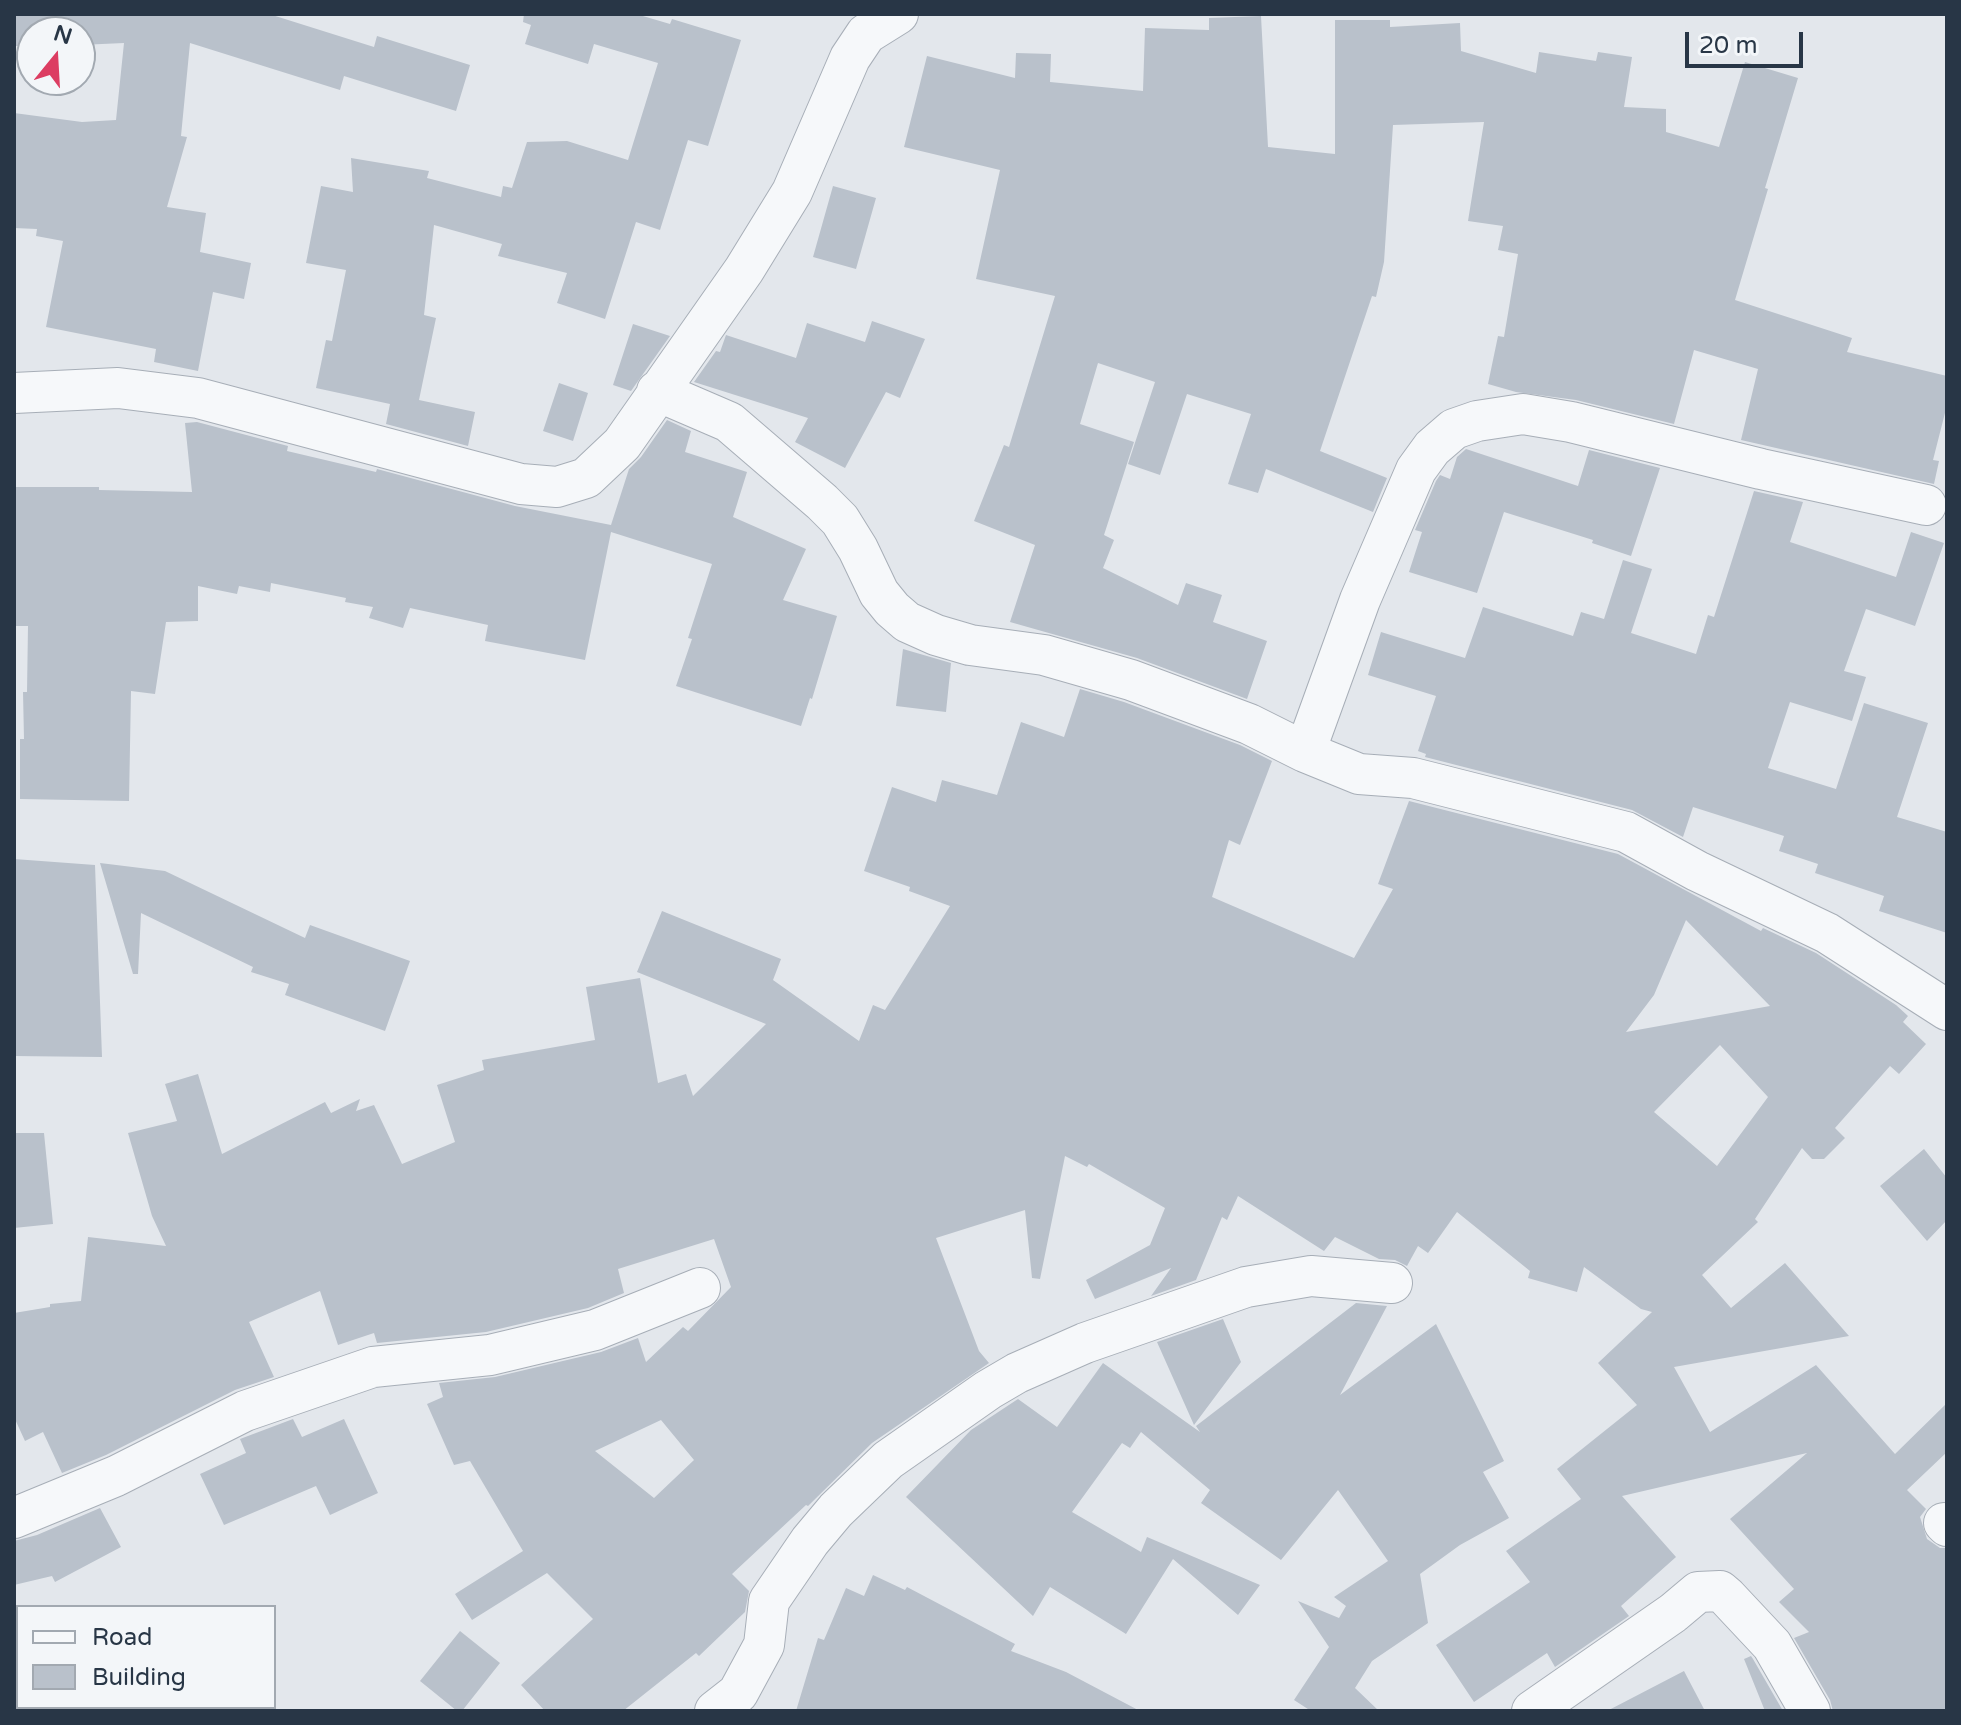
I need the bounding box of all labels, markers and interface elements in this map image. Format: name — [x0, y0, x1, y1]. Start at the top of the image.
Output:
north arrow — [16, 16, 96, 96]
scale bar — [1689, 16, 1807, 66]
text: N — [50, 20, 75, 50]
text: 20 m — [1699, 31, 1757, 60]
legend — [16, 1605, 276, 1709]
text: Road — [92, 1623, 152, 1652]
text: Building — [92, 1663, 186, 1692]

